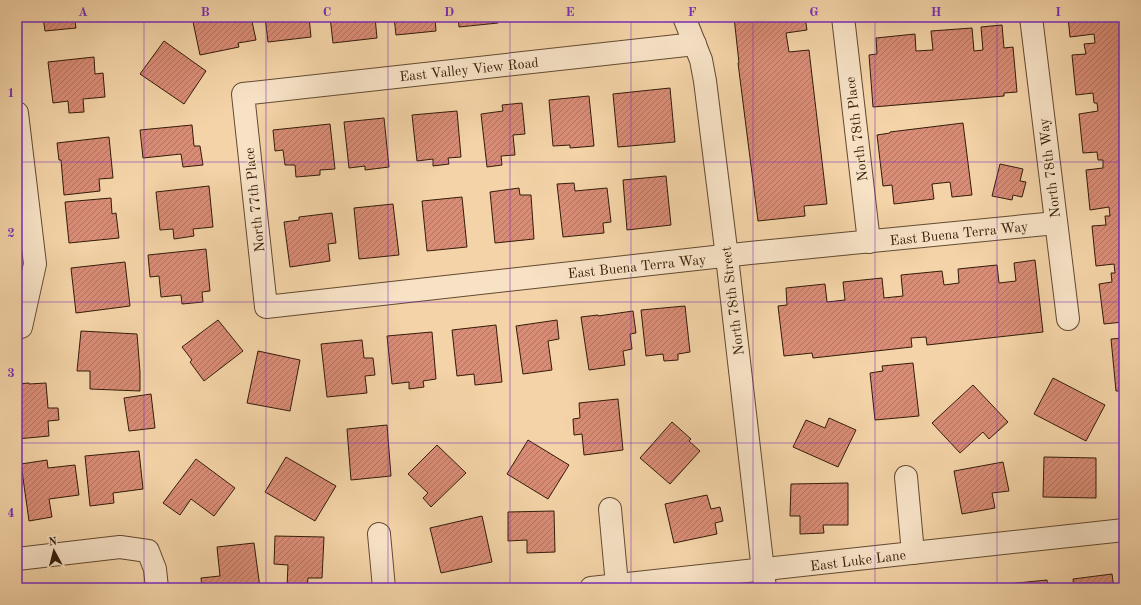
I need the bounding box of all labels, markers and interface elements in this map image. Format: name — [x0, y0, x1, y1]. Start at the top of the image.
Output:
text: A — [78, 6, 88, 19]
text: B — [200, 6, 210, 19]
text: C — [323, 6, 331, 19]
text: D — [444, 6, 454, 19]
text: E — [566, 6, 575, 19]
text: F — [688, 6, 697, 19]
text: G — [809, 6, 819, 19]
text: H — [931, 6, 942, 19]
text: I — [1055, 6, 1061, 19]
street label: East Valley View Road — [399, 56, 539, 84]
street label: North 78th Place — [844, 76, 870, 182]
text: 1 — [7, 87, 15, 100]
street label: North 78th Way — [1037, 117, 1063, 219]
street label: North 77th Place — [243, 147, 267, 253]
street label: East Buena Terra Way — [889, 220, 1030, 248]
text: 2 — [7, 227, 15, 240]
street label: North 78th Street — [719, 246, 747, 356]
street label: East Buena Terra Way — [567, 253, 708, 281]
text: 3 — [7, 367, 15, 380]
text: 4 — [7, 507, 15, 520]
north arrow — [34, 531, 74, 571]
text: N — [48, 537, 58, 549]
street label: East Luke Lane — [809, 548, 907, 574]

